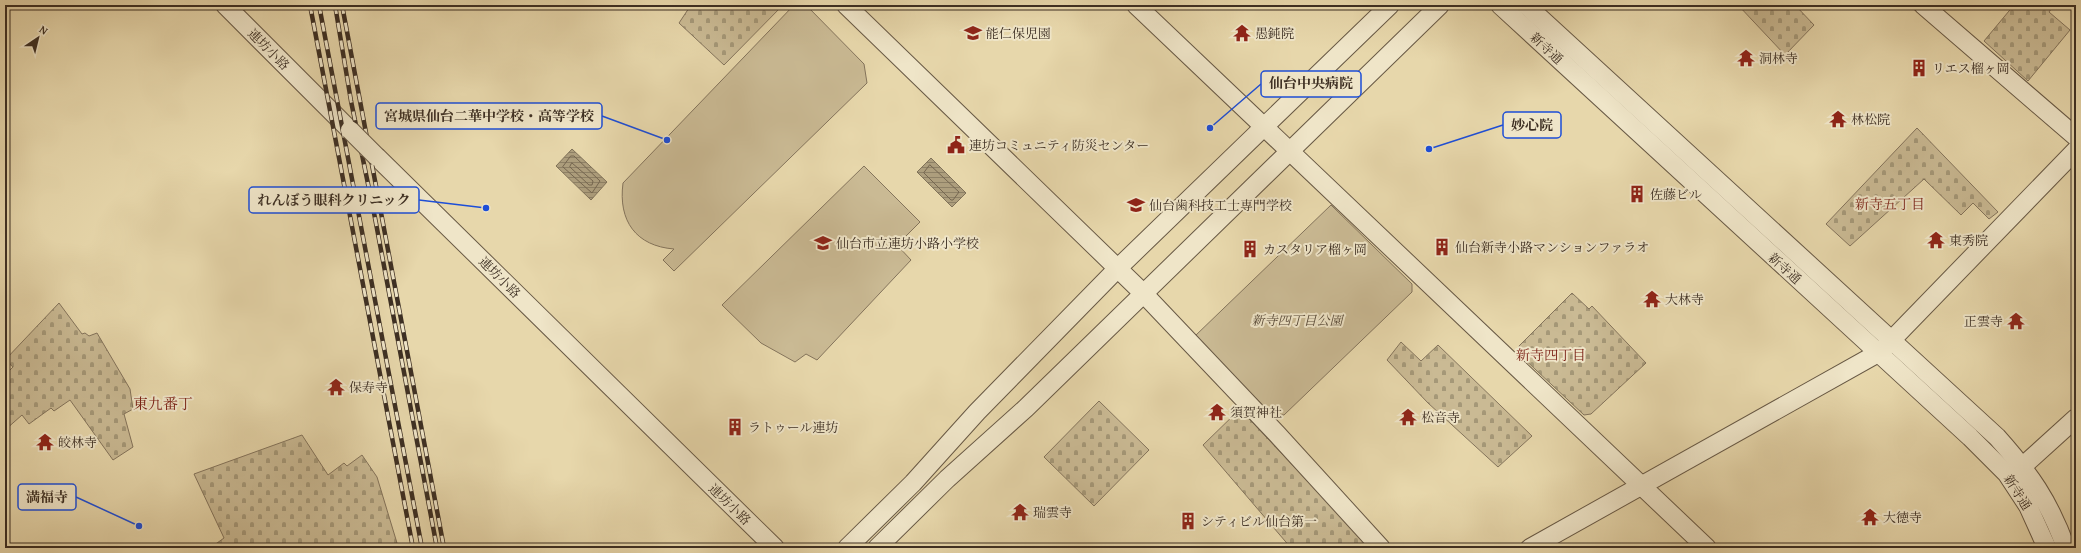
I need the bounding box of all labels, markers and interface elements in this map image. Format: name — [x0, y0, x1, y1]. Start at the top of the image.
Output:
north arrow — [18, 18, 58, 58]
text: N — [36, 21, 52, 39]
school or university icon: 能仁保児園 — [963, 23, 983, 43]
temple icon: 愚鈍院 — [1232, 23, 1252, 43]
street label: 連坊小路 — [244, 24, 294, 74]
place label: 能仁保児園 — [986, 24, 1051, 43]
place label: 愚鈍院 — [1255, 24, 1294, 43]
street label: 新寺通 — [1526, 28, 1567, 69]
temple icon: 洞林寺 — [1736, 48, 1756, 68]
place label: 洞林寺 — [1759, 49, 1798, 68]
building icon: リエス榴ヶ岡 — [1909, 58, 1929, 78]
place label: リエス榴ヶ岡 — [1932, 59, 2010, 78]
callout: 仙台中央病院 — [1261, 71, 1361, 97]
text: 仙台中央病院 — [1269, 73, 1353, 93]
callout: 宮城県仙台二華中学校・高等学校 — [376, 103, 602, 129]
text: 宮城県仙台二華中学校・高等学校 — [384, 106, 594, 126]
temple icon: 林松院 — [1828, 109, 1848, 129]
place label: 林松院 — [1851, 110, 1890, 129]
callout: 妙心院 — [1503, 112, 1561, 138]
text: 妙心院 — [1511, 115, 1553, 135]
public building icon: 連坊コミュニティ防災センター — [946, 135, 966, 155]
place label: 連坊コミュニティ防災センター — [969, 136, 1149, 155]
building icon: 佐藤ビル — [1627, 184, 1647, 204]
place label: 佐藤ビル — [1650, 185, 1702, 204]
callout: れんぼう眼科クリニック — [249, 187, 419, 213]
text: れんぼう眼科クリニック — [257, 190, 411, 210]
district label: 新寺五丁目 — [1855, 194, 1925, 214]
school or university icon: 仙台歯科技工士専門学校 — [1126, 195, 1146, 215]
place label: 仙台歯科技工士専門学校 — [1149, 196, 1292, 215]
temple icon: 東秀院 — [1926, 230, 1946, 250]
place label: 東秀院 — [1949, 231, 1988, 250]
school or university icon: 仙台市立連坊小路小学校 — [813, 233, 833, 253]
place label: 仙台市立連坊小路小学校 — [836, 234, 979, 253]
building icon: 仙台新寺小路マンションファラオ — [1432, 237, 1452, 257]
place label: 仙台新寺小路マンションファラオ — [1455, 238, 1649, 257]
building icon: カスタリア榴ヶ岡 — [1240, 239, 1260, 259]
place label: カスタリア榴ヶ岡 — [1263, 240, 1367, 259]
street label: 新寺通 — [1764, 248, 1806, 288]
street label: 連坊小路 — [475, 252, 525, 302]
temple icon: 大林寺 — [1642, 289, 1662, 309]
place label: 大林寺 — [1665, 290, 1704, 309]
park label: 新寺四丁目公園 — [1251, 311, 1344, 330]
temple icon: 正雲寺 — [2006, 311, 2026, 331]
place label: 正雲寺 — [1964, 312, 2003, 331]
district label: 新寺四丁目 — [1516, 345, 1586, 365]
temple icon: 保寿寺 — [326, 377, 346, 397]
place label: 保寿寺 — [349, 378, 388, 397]
district label: 東九番丁 — [133, 393, 193, 414]
temple icon: 須賀神社 — [1207, 402, 1227, 422]
place label: 須賀神社 — [1230, 403, 1282, 422]
temple icon: 松音寺 — [1398, 407, 1418, 427]
place label: 松音寺 — [1421, 408, 1460, 427]
building icon: ラトゥール連坊 — [725, 417, 745, 437]
place label: ラトゥール連坊 — [748, 418, 838, 437]
temple icon: 皎林寺 — [35, 432, 55, 452]
place label: 皎林寺 — [58, 433, 97, 452]
street label: 新寺通 — [1999, 471, 2036, 514]
street label: 連坊小路 — [704, 479, 755, 529]
callout: 満福寺 — [18, 484, 76, 510]
text: 満福寺 — [26, 487, 68, 507]
temple icon: 瑞雲寺 — [1010, 502, 1030, 522]
place label: 瑞雲寺 — [1033, 503, 1072, 522]
temple icon: 大徳寺 — [1860, 507, 1880, 527]
place label: 大徳寺 — [1883, 508, 1922, 527]
building icon: シティビル仙台第一 — [1178, 511, 1198, 531]
place label: シティビル仙台第一 — [1201, 512, 1317, 531]

